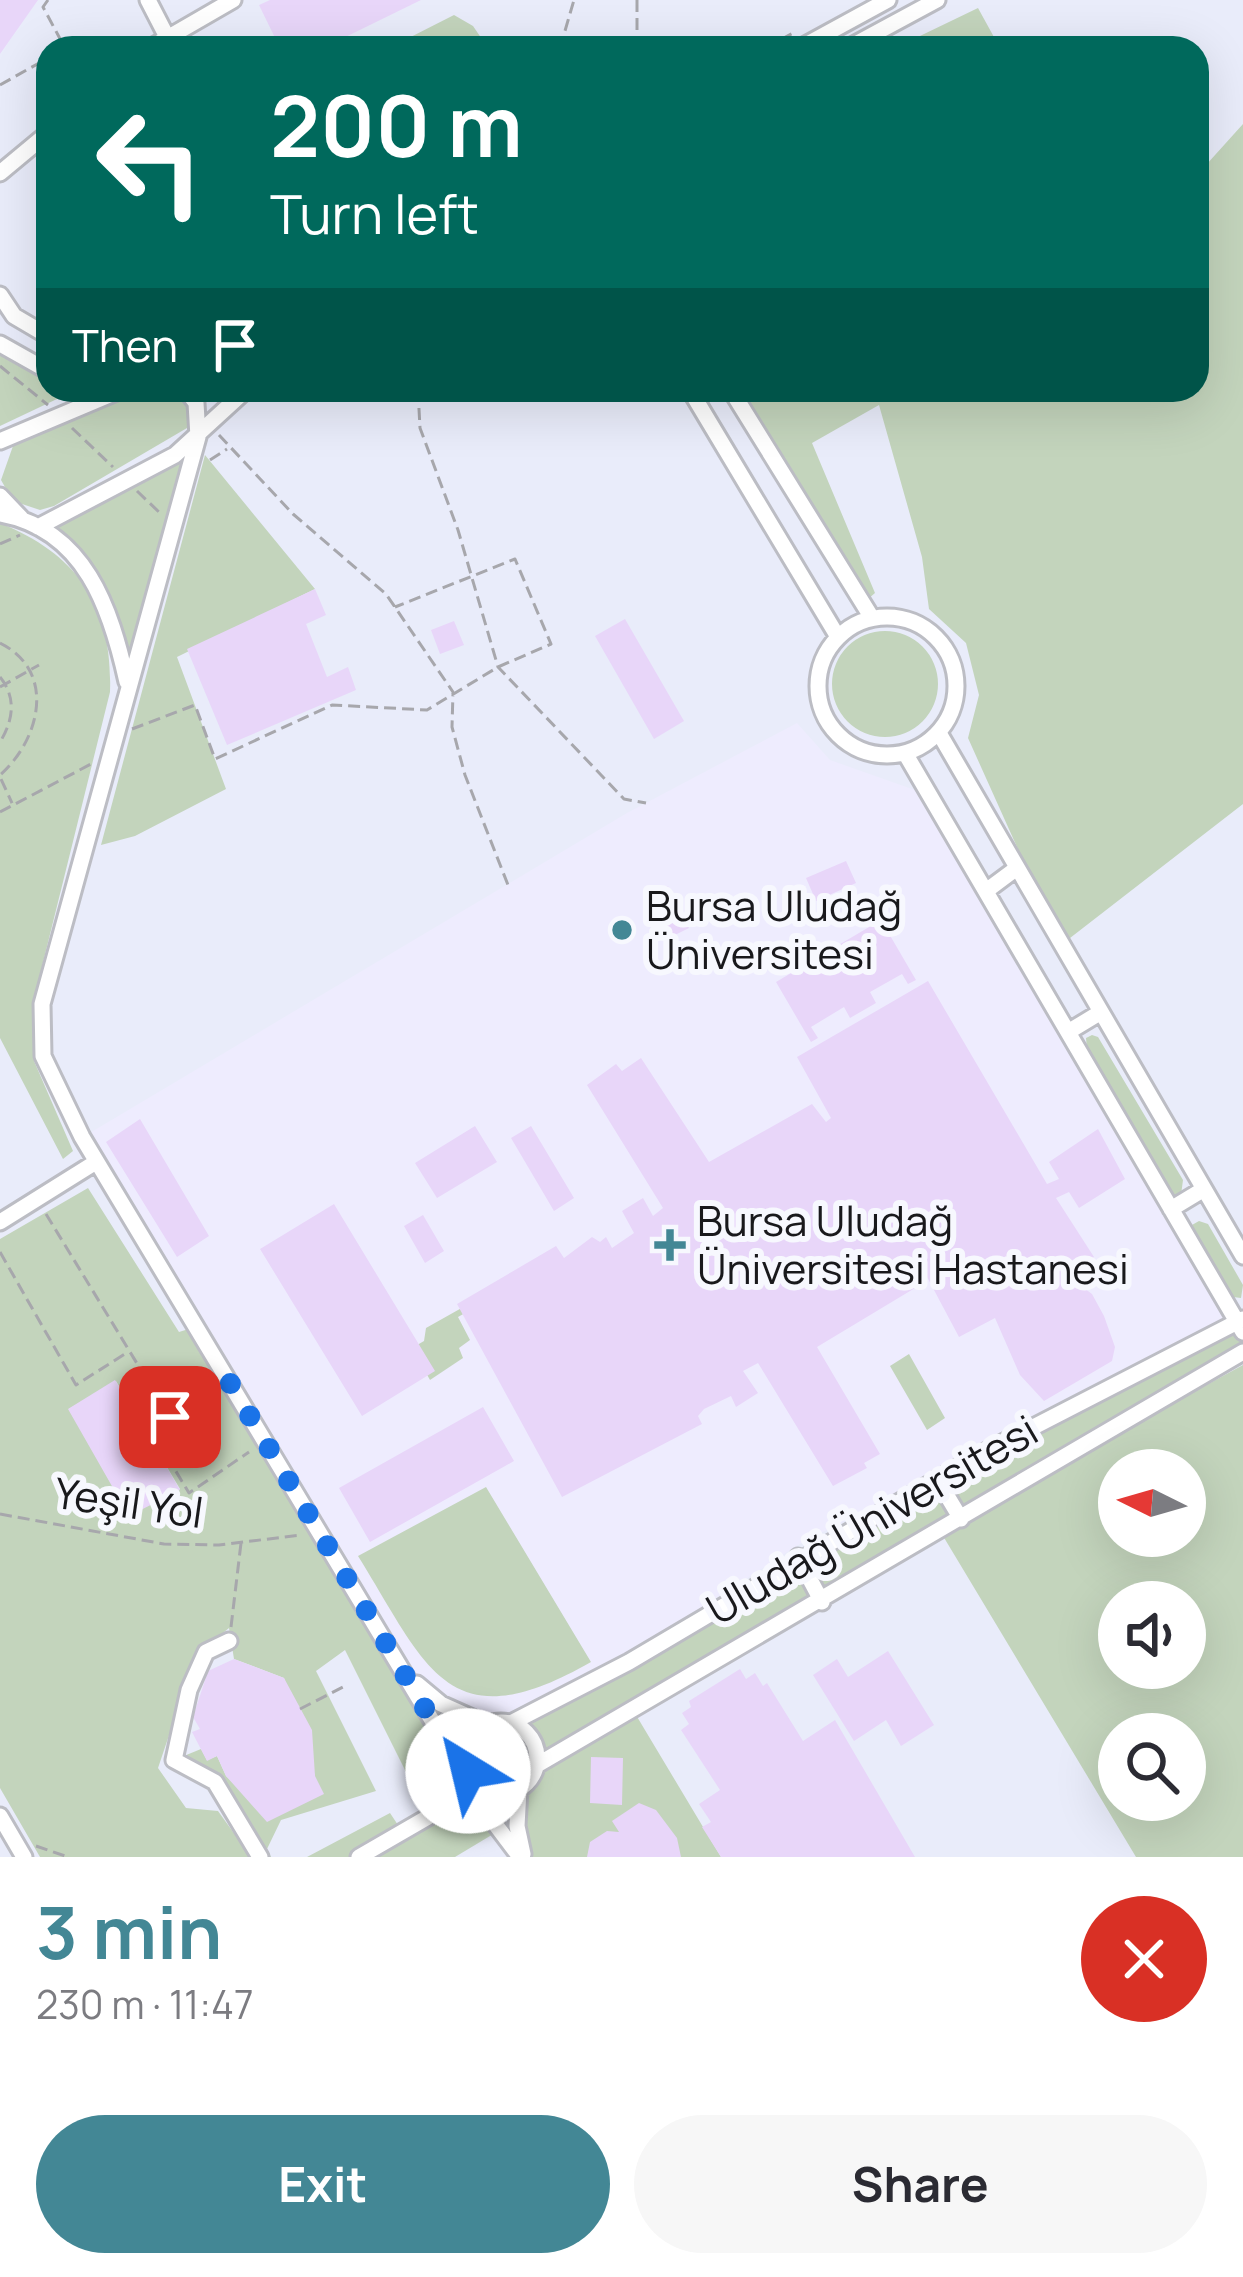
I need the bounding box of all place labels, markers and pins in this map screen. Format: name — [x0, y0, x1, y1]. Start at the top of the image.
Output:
place label: Bursa Uludağ Üniversitesi — [646, 876, 902, 982]
marker: Bursa Uludağ Üniversitesi — [609, 917, 635, 943]
place label: Bursa Uludağ Üniversitesi Hastanesi — [697, 1191, 1129, 1297]
marker: Bursa Uludağ Üniversitesi Hastanesi — [654, 1229, 686, 1261]
pin — [119, 1366, 221, 1468]

